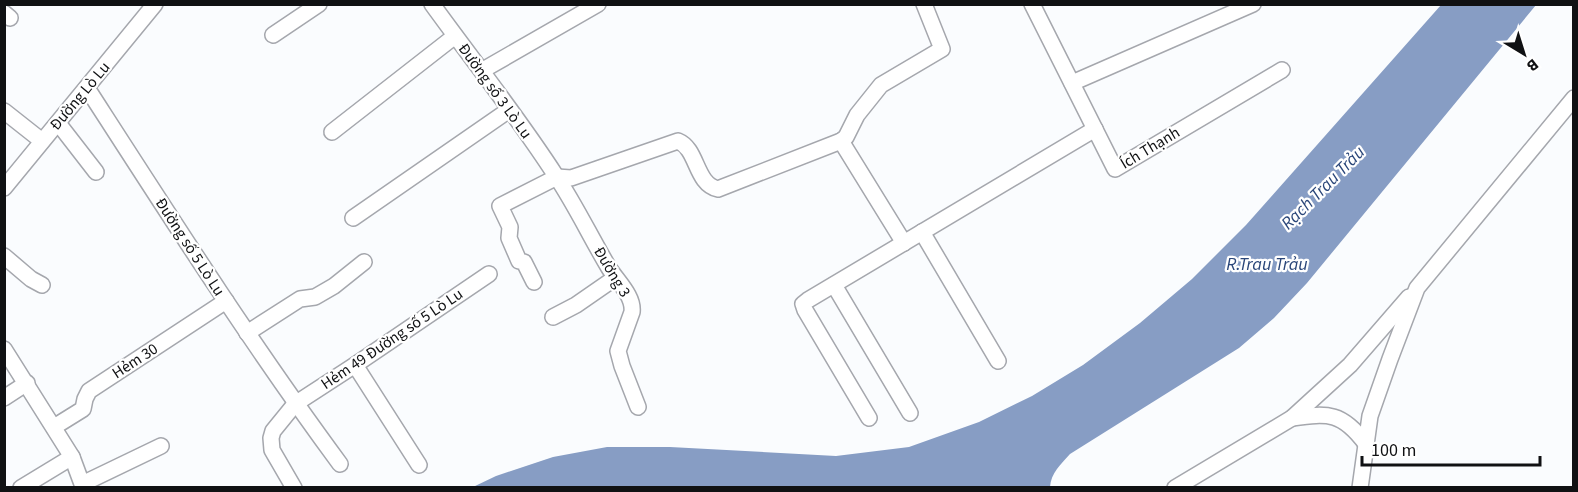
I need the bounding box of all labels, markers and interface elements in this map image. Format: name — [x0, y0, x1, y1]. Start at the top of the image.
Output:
north arrow — [1494, 24, 1554, 84]
street label: Đường số 3 Lò Lu — [453, 39, 537, 143]
text: B — [1522, 53, 1543, 77]
street label: Đường Lò Lu — [45, 57, 115, 135]
street label: Ích Thạnh — [1116, 122, 1184, 174]
water label: Rạch Trau Trảu — [1275, 140, 1371, 236]
street label: Đường số 5 Lò Lu — [150, 194, 230, 300]
street label: Đường 3 — [588, 243, 636, 301]
water label: R.Trau Trảu — [1226, 252, 1308, 277]
street label: Hẻm 49 Đường số 5 Lò Lu — [317, 283, 467, 395]
street label: Hẻm 30 — [108, 338, 162, 384]
scale bar — [1362, 429, 1540, 467]
text: 100 m — [1371, 438, 1416, 463]

